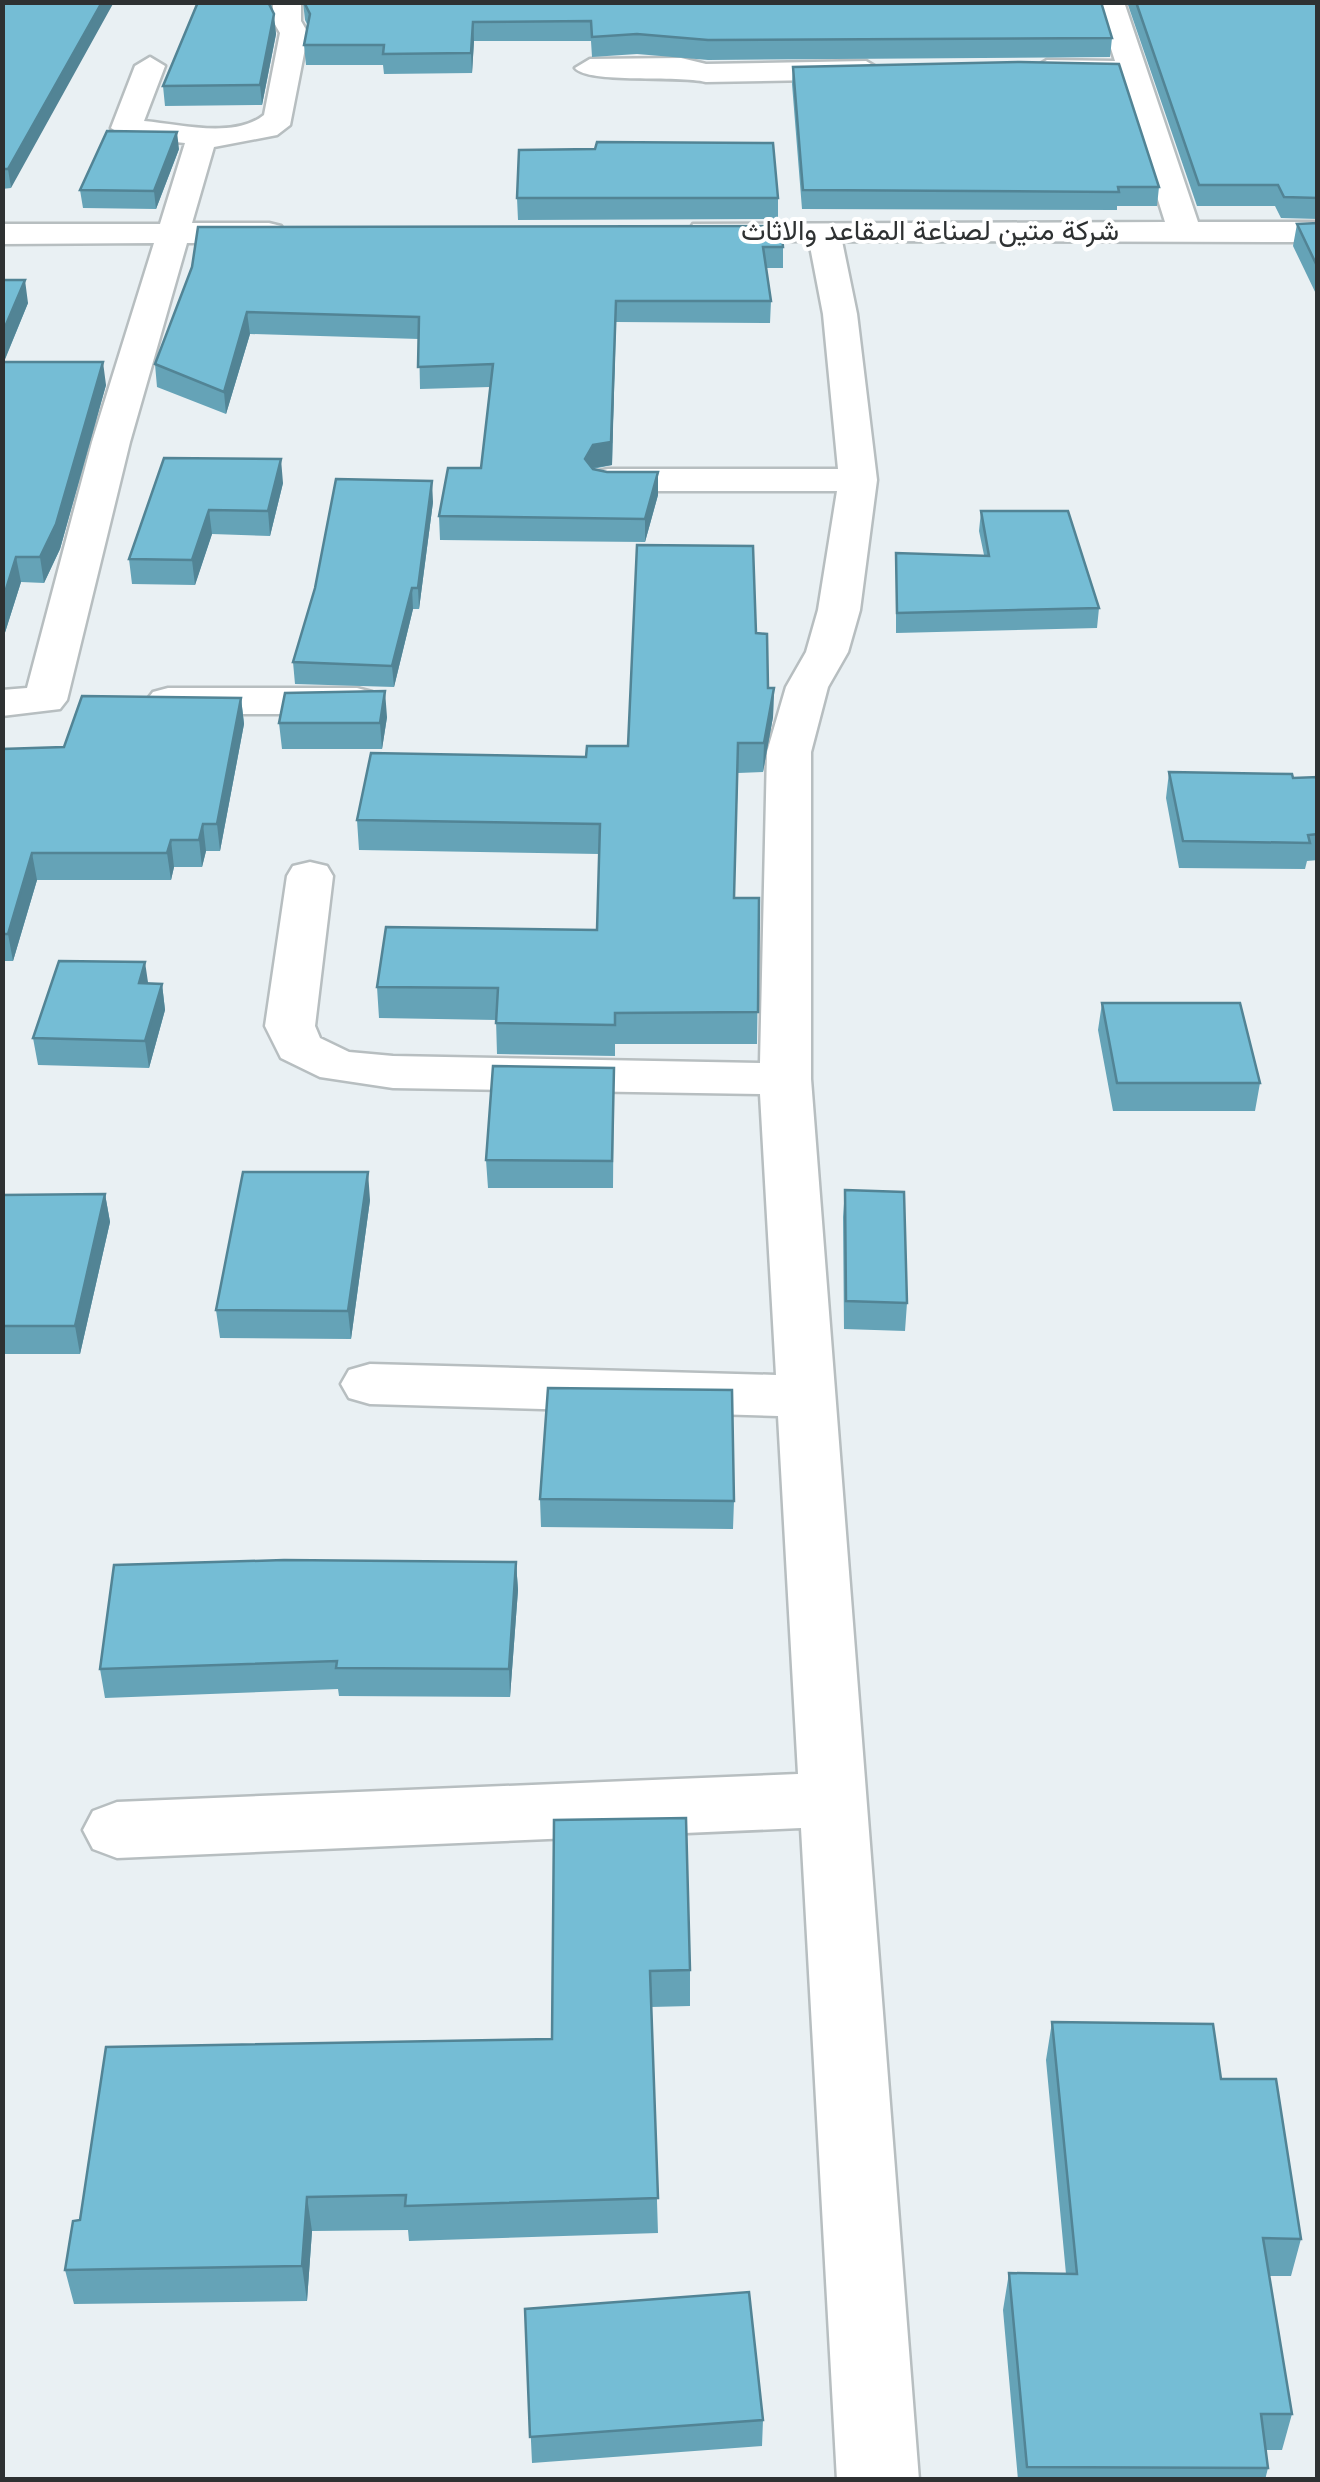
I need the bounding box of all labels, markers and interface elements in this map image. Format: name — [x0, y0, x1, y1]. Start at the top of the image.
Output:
street label: شركة متين لصناعة المقاعد والاثاث — [741, 214, 1119, 248]

